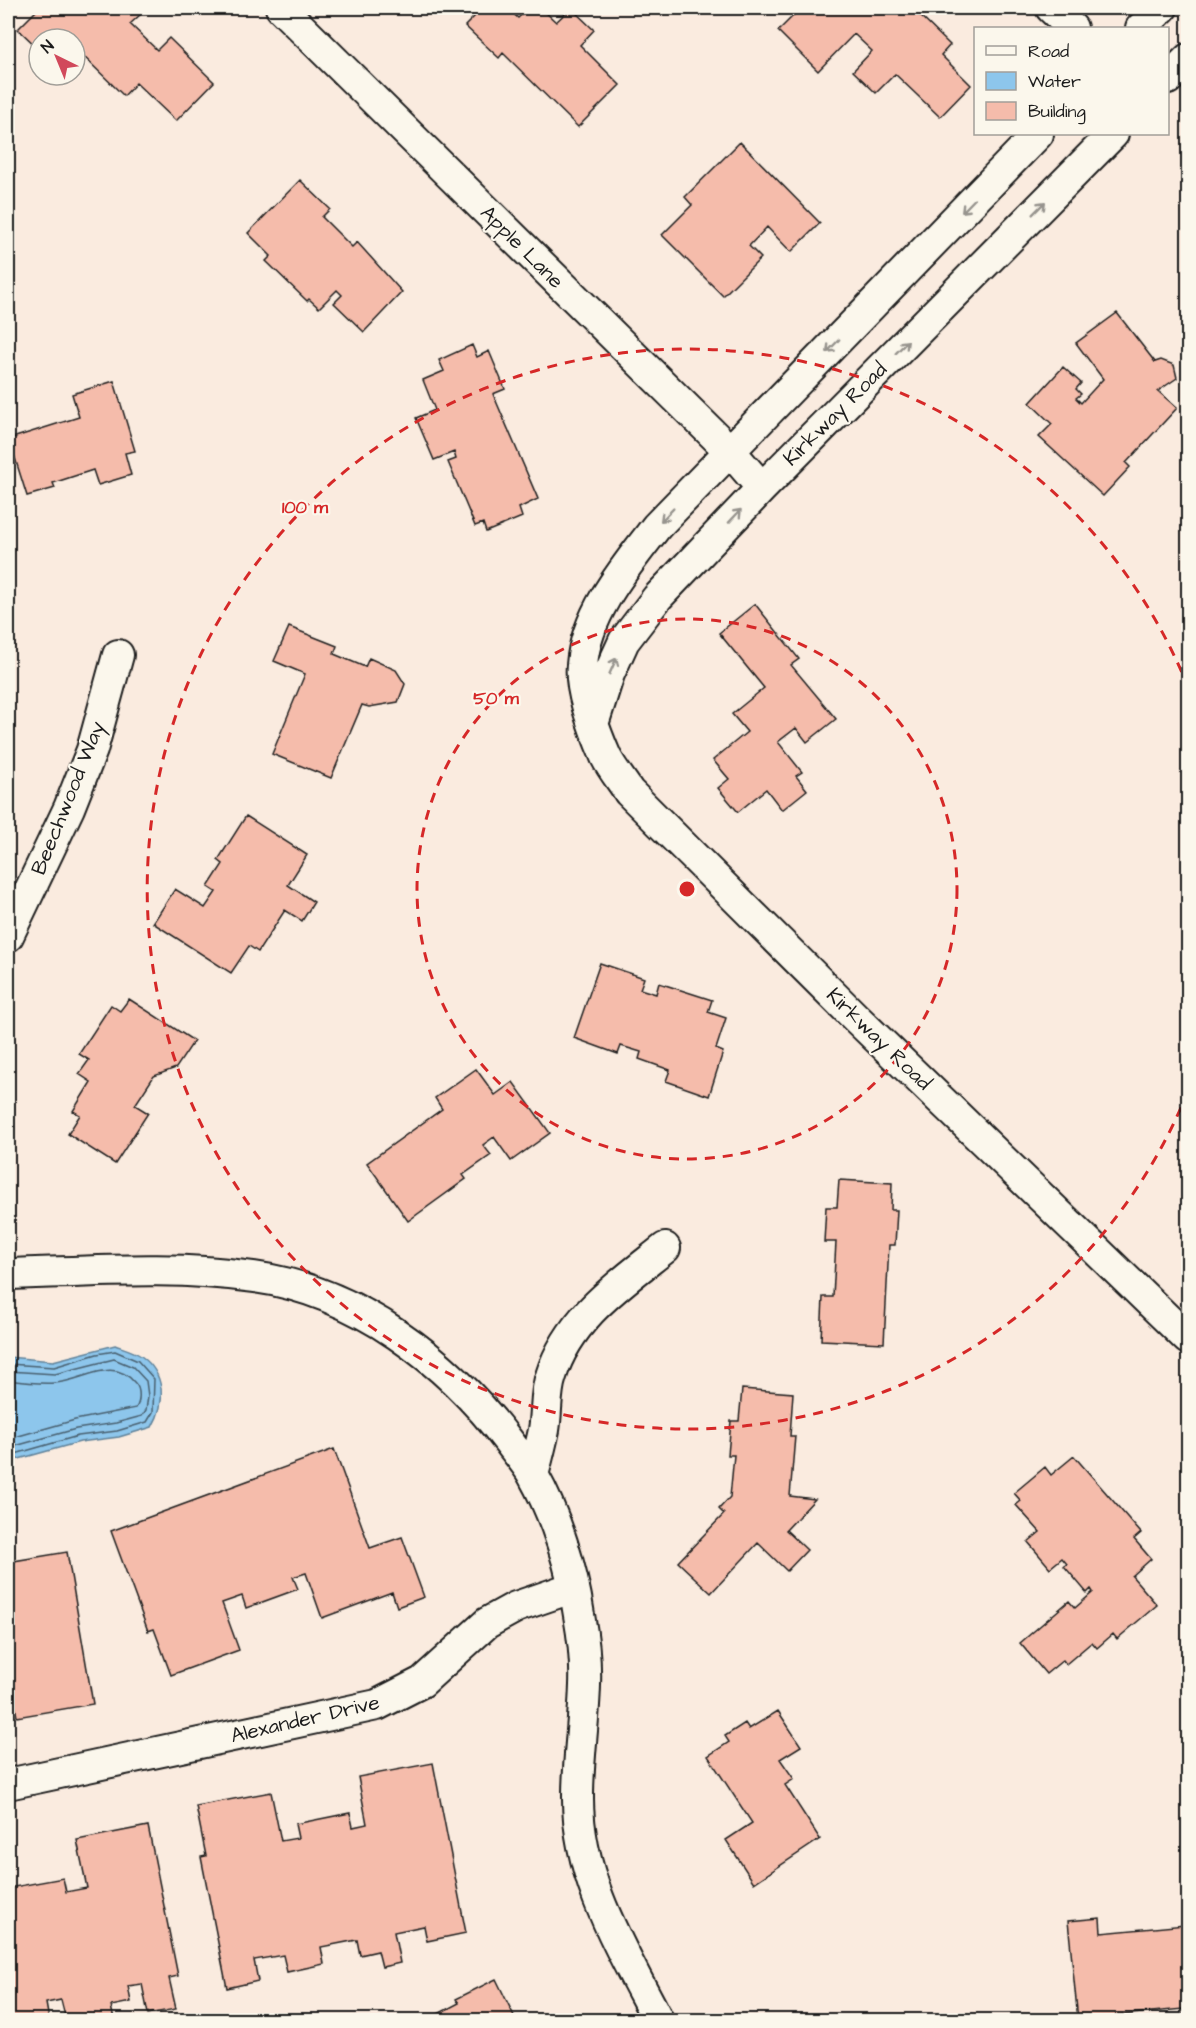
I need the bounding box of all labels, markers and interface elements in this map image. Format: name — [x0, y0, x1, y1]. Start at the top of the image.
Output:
north arrow — [27, 27, 87, 87]
legend — [974, 27, 1169, 135]
text: N — [36, 35, 59, 58]
text: Road — [1028, 39, 1069, 64]
text: Water — [1028, 69, 1081, 94]
text: Building — [1028, 99, 1086, 125]
one-way arrow — [961, 198, 976, 213]
street label: Apple Lane — [473, 199, 570, 296]
one-way arrow — [1032, 201, 1046, 216]
one-way arrow — [826, 338, 840, 353]
one-way arrow — [894, 339, 909, 354]
street label: Kirkway Road — [777, 355, 895, 474]
text: 100 m — [282, 495, 329, 520]
one-way arrow — [660, 508, 675, 523]
one-way arrow — [728, 508, 743, 523]
one-way arrow — [607, 657, 619, 675]
text: 50 m — [473, 686, 520, 711]
street label: Beechwood Way — [24, 717, 114, 880]
centre of rings — [677, 879, 697, 899]
street label: Kirkway Road — [819, 981, 938, 1098]
street label: Alexander Drive — [228, 1688, 382, 1750]

